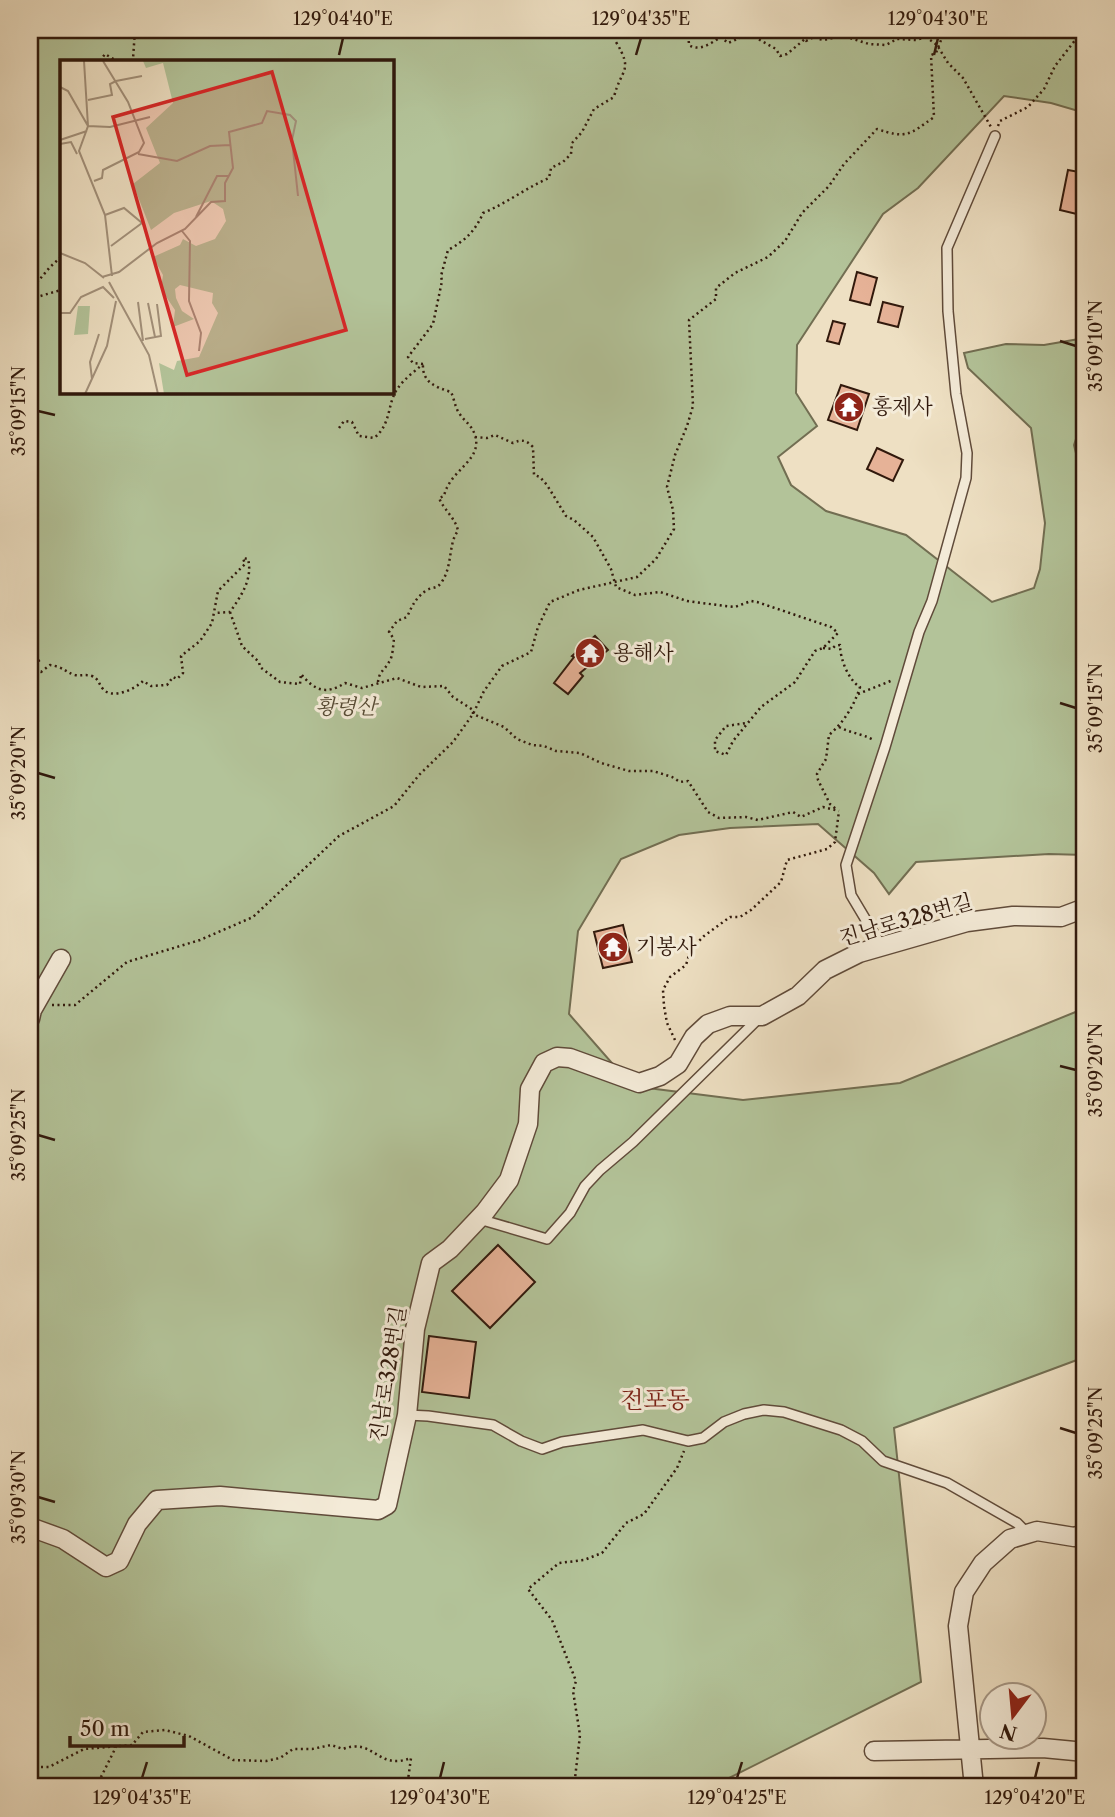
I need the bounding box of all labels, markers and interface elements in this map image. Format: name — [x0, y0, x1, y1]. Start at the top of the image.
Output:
text: 129°04'40"E — [293, 8, 393, 30]
text: 129°04'35"E — [592, 8, 690, 30]
text: 129°04'30"E — [888, 8, 988, 30]
inset map — [60, 60, 394, 394]
text: 35°09'10"N — [1085, 300, 1107, 392]
text: 35°09'15"N — [8, 366, 30, 456]
temple icon: 홍제사 — [832, 390, 866, 424]
place label: 홍제사 — [872, 394, 934, 419]
temple icon: 용해사 — [573, 636, 607, 670]
place label: 용해사 — [613, 640, 675, 665]
text: 35°09'15"N — [1085, 663, 1107, 753]
park label: 황령산 — [316, 694, 379, 719]
text: 35°09'20"N — [8, 725, 30, 820]
street label: 진남로328번길 — [836, 889, 975, 950]
temple icon: 기봉사 — [596, 930, 630, 964]
place label: 기봉사 — [636, 934, 698, 959]
text: 35°09'20"N — [1085, 1022, 1107, 1117]
text: 35°09'25"N — [8, 1088, 30, 1182]
street label: 진남로328번길 — [364, 1304, 411, 1444]
district label: 전포동 — [620, 1385, 690, 1414]
text: 35°09'25"N — [1085, 1386, 1107, 1480]
text: 35°09'30"N — [8, 1450, 30, 1544]
north arrow — [978, 1680, 1048, 1750]
scale bar — [70, 1705, 184, 1749]
text: 50 m — [80, 1716, 130, 1741]
text: N — [997, 1719, 1020, 1745]
text: 129°04'35"E — [93, 1787, 191, 1809]
text: 129°04'30"E — [390, 1787, 490, 1809]
text: 129°04'25"E — [687, 1787, 787, 1809]
text: 129°04'20"E — [985, 1787, 1085, 1809]

